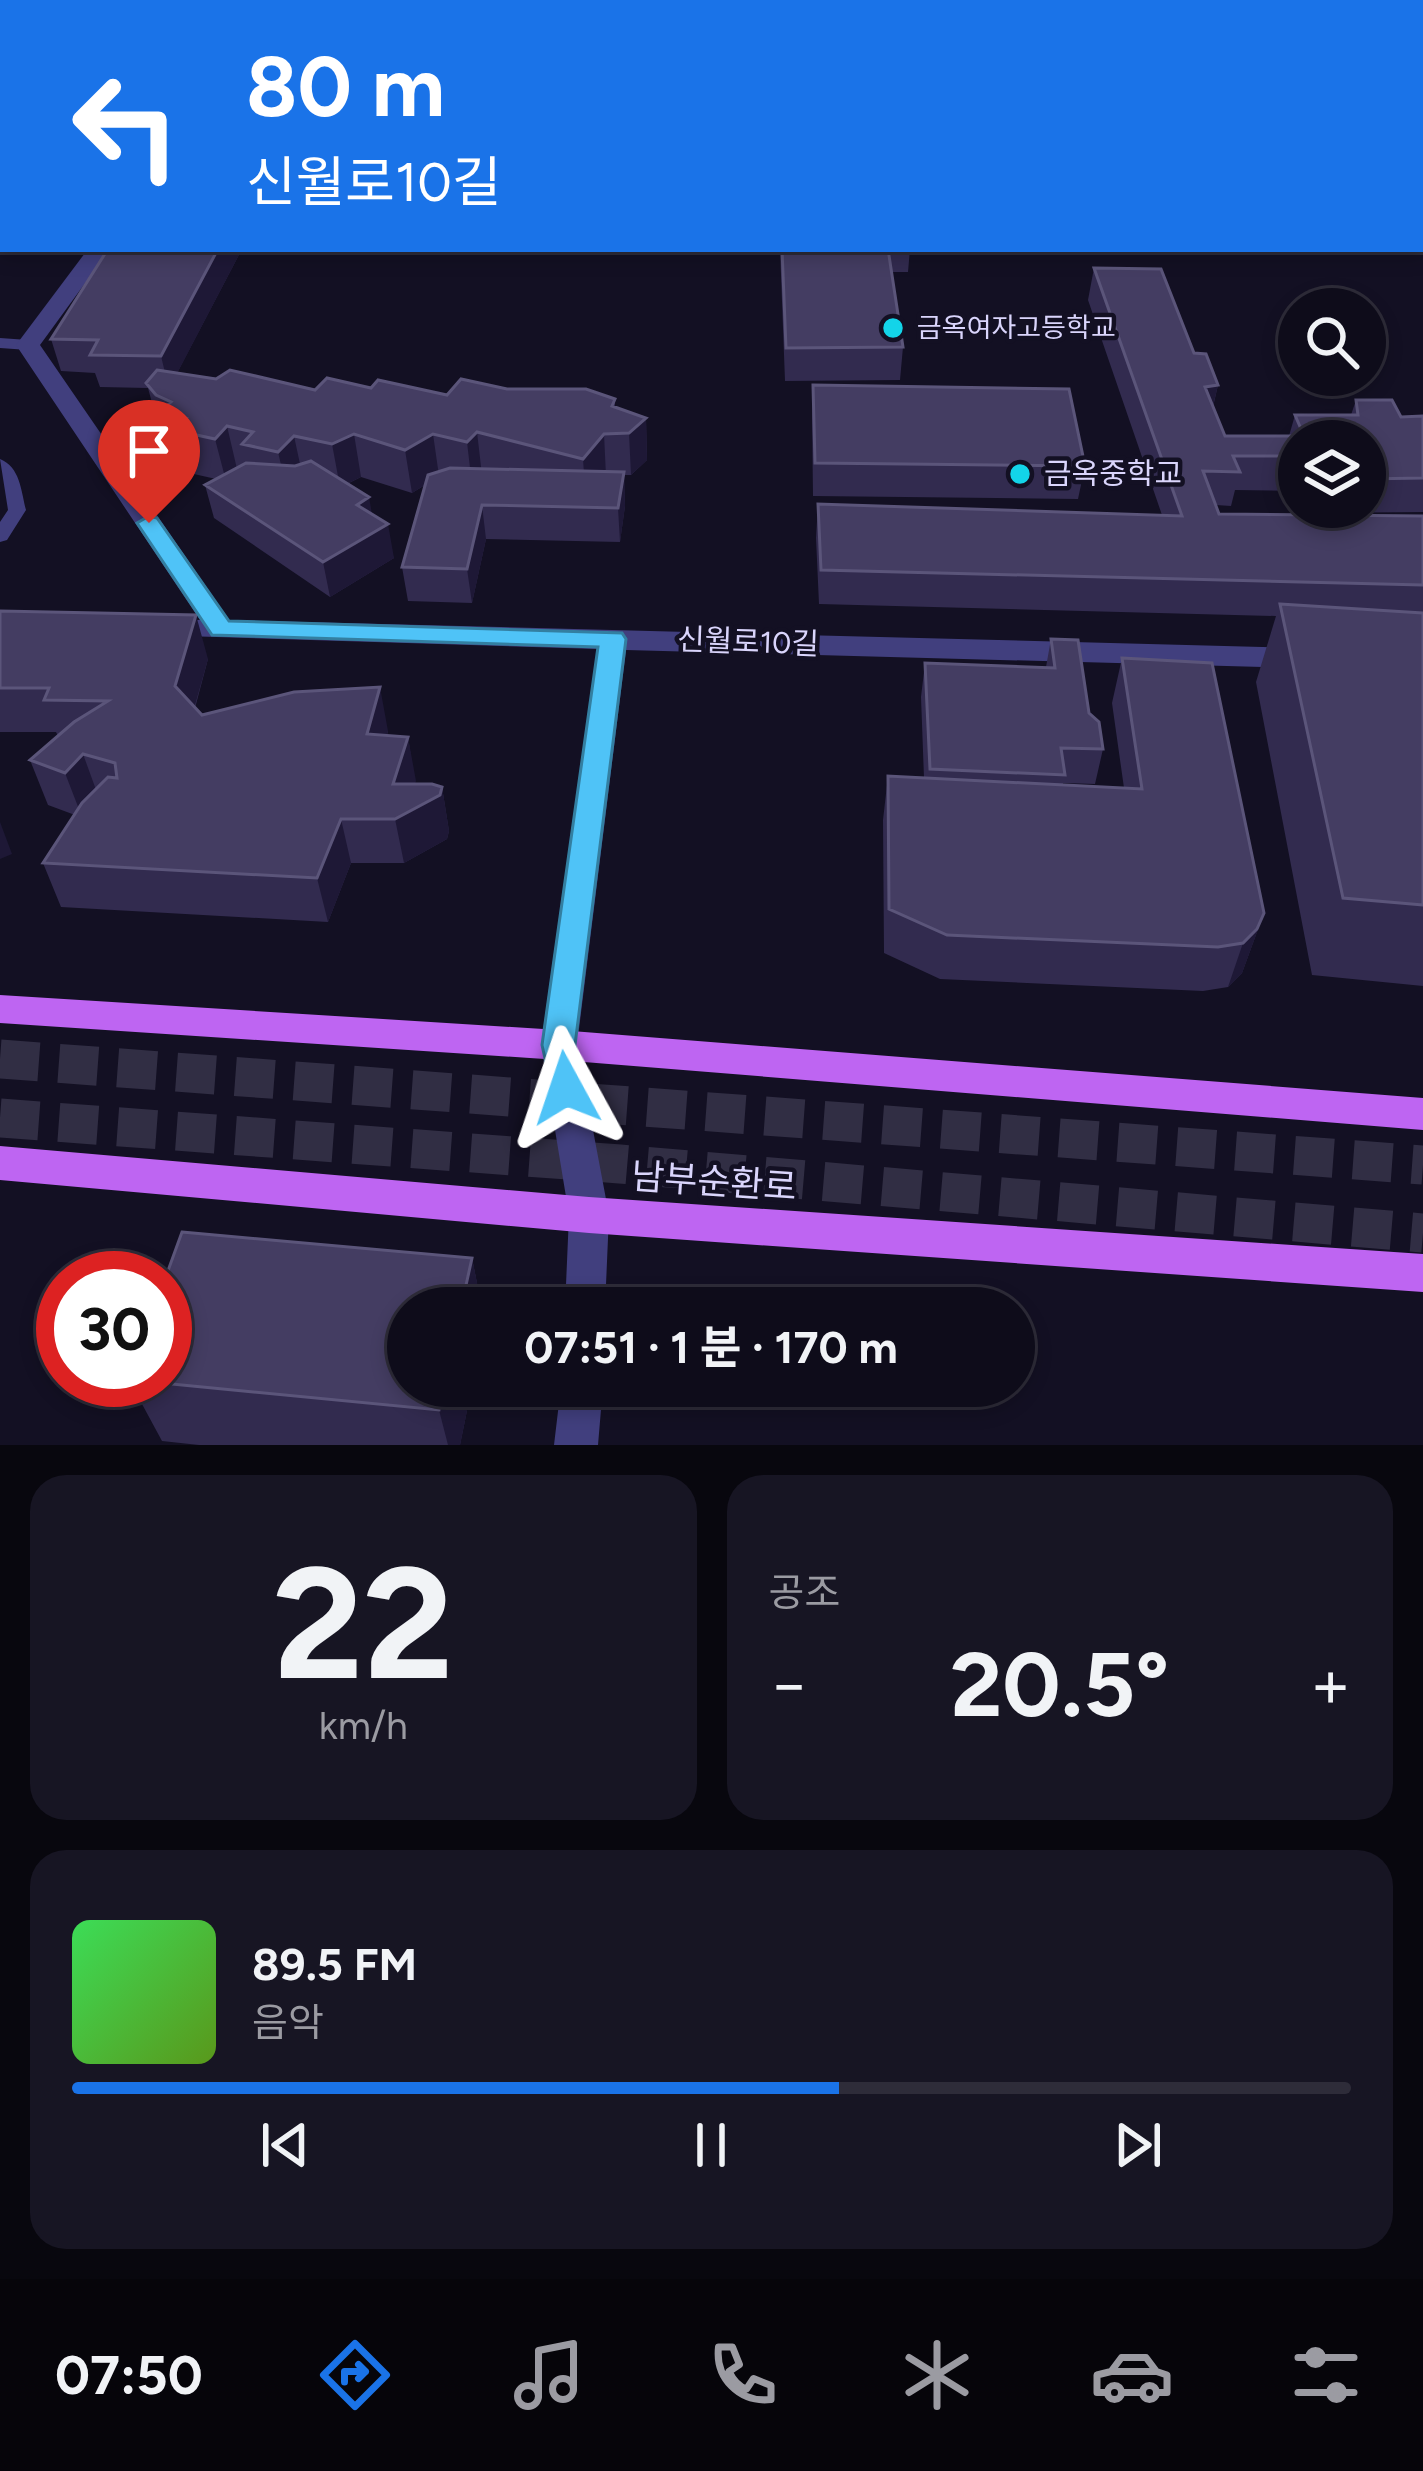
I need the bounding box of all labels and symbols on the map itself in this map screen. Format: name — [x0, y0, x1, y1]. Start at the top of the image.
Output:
place label: 금옥여자고등학교 — [917, 311, 1116, 344]
marker: 금옥여자고등학교 — [880, 315, 906, 341]
pin — [98, 400, 200, 523]
place label: 금옥중학교 — [1044, 455, 1182, 492]
marker: 금옥중학교 — [1007, 461, 1033, 487]
street label: 신월로10길 — [676, 621, 820, 662]
position arrow — [503, 1025, 629, 1151]
street label: 남부순환로 — [630, 1154, 798, 1209]
speed limit sign: 30 — [36, 1251, 192, 1407]

